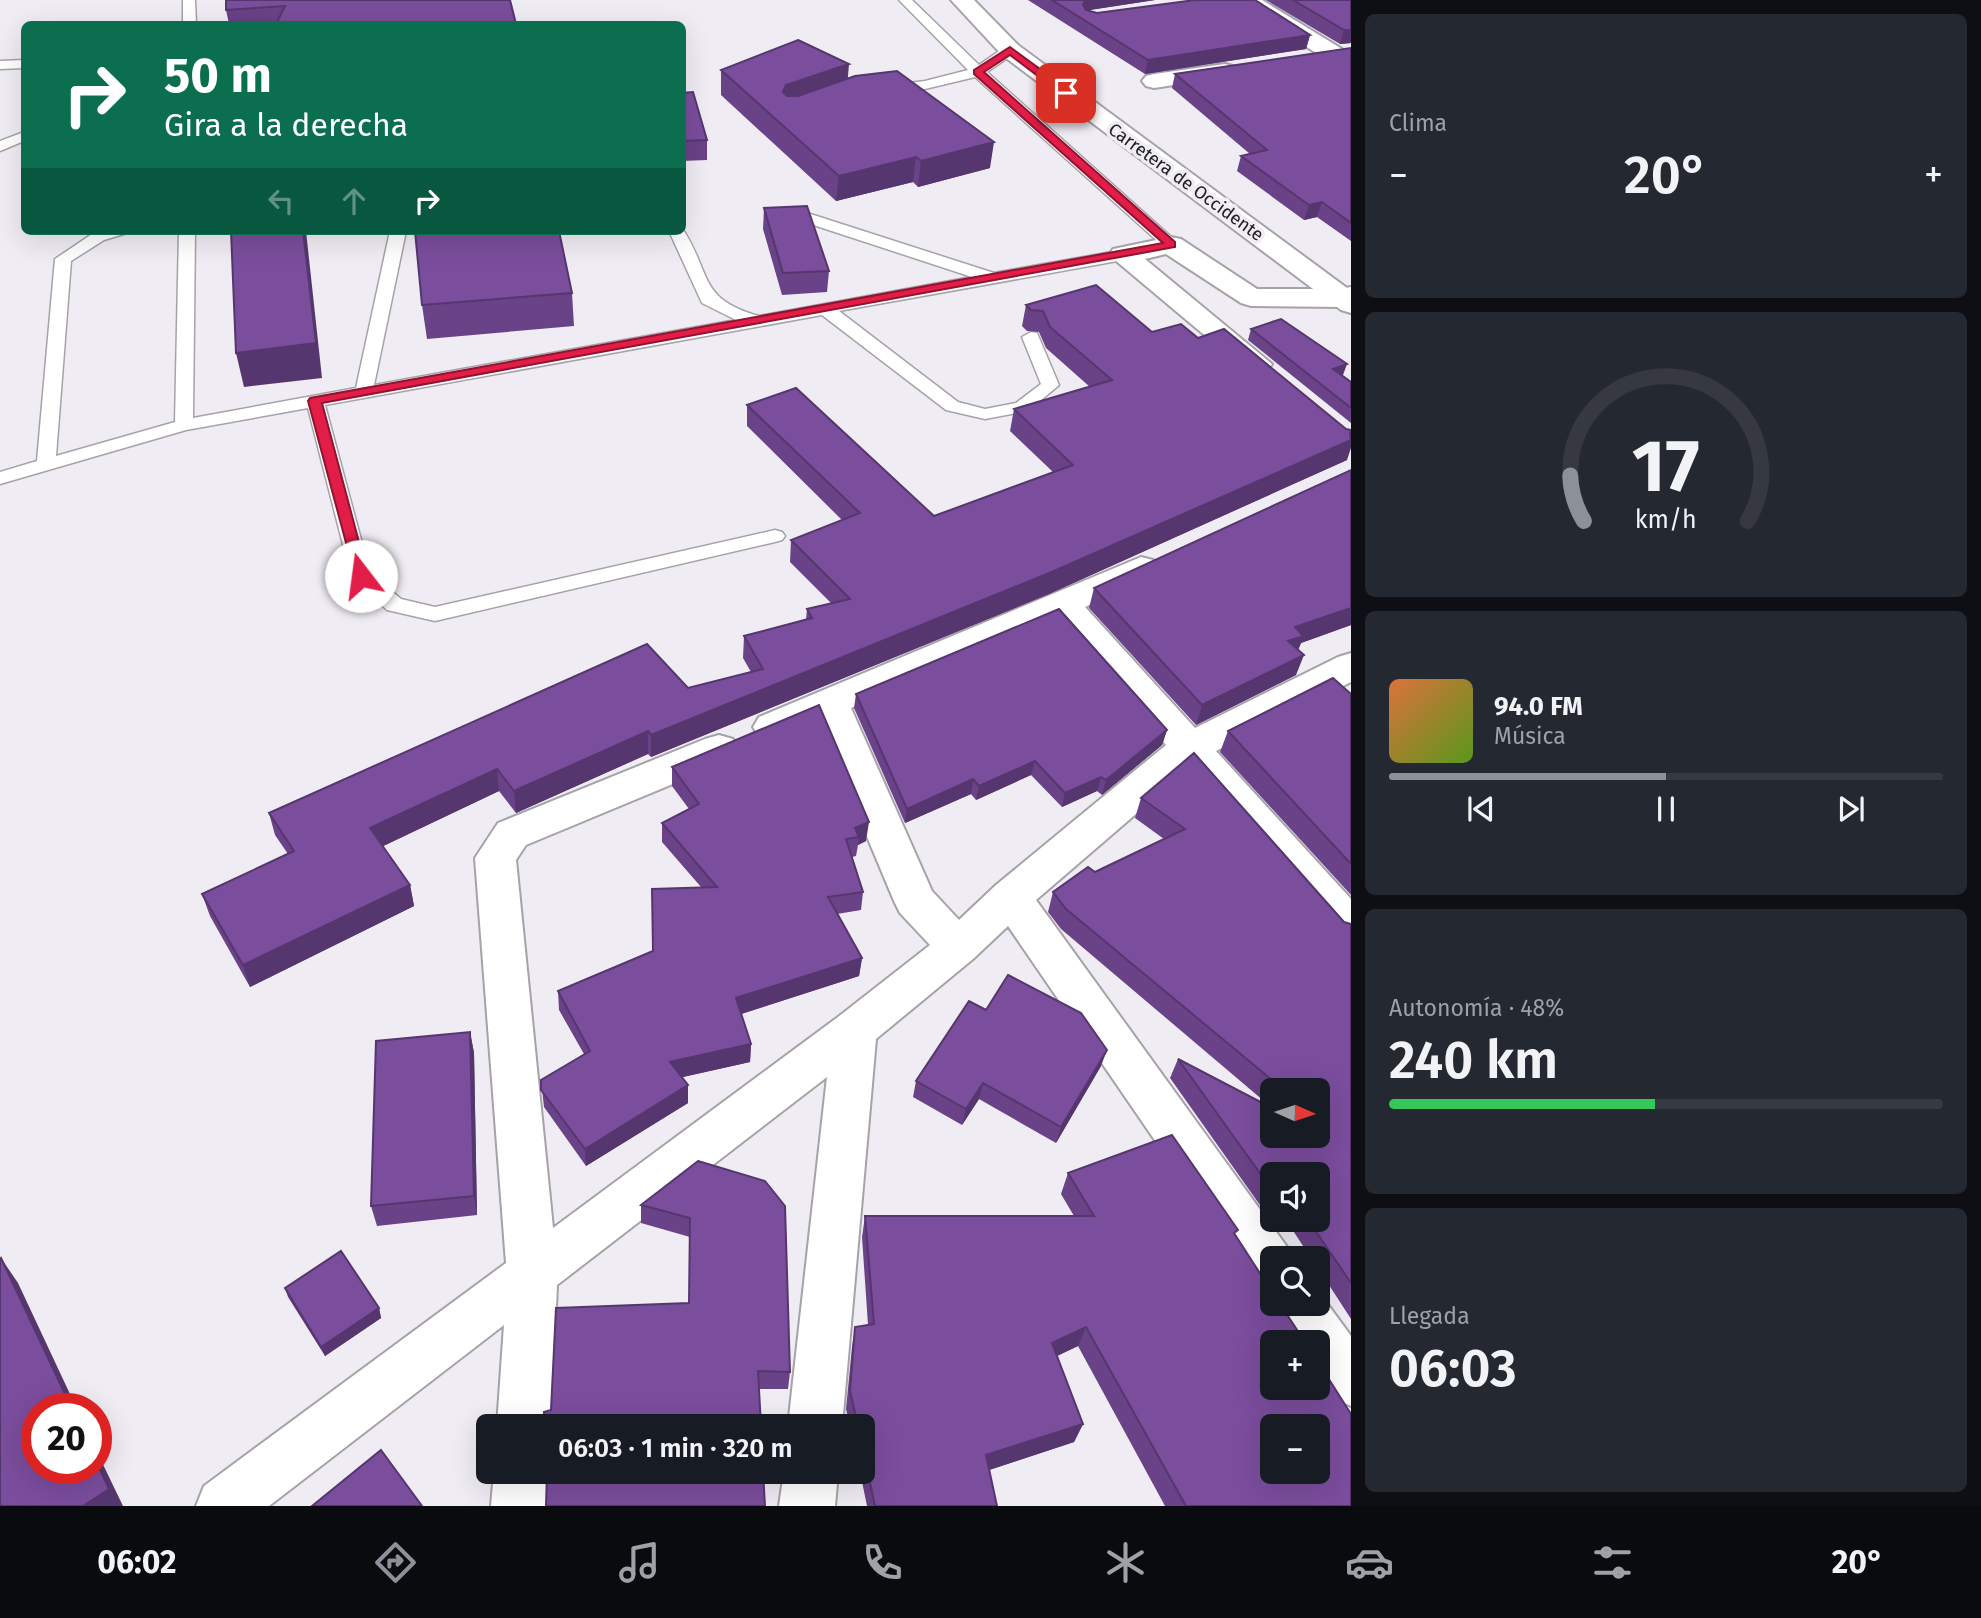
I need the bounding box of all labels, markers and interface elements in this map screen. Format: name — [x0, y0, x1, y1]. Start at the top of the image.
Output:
text: 50 m — [164, 46, 272, 105]
icon: right — [49, 49, 140, 140]
pin — [1036, 63, 1096, 123]
icon: arrive — [1047, 74, 1085, 112]
text: Gira a la derecha — [164, 106, 408, 144]
text: Clima — [1389, 109, 1447, 137]
street label: Carretera de Occidente — [1104, 118, 1268, 246]
text: 20° — [1624, 144, 1708, 207]
text: − — [1389, 152, 1408, 198]
text: + — [1924, 152, 1943, 198]
icon: left — [262, 182, 300, 220]
icon: ahead — [335, 182, 373, 220]
icon: right — [408, 182, 446, 220]
text: 17 — [1632, 423, 1700, 510]
text: km/h — [1635, 504, 1697, 534]
position arrow — [324, 539, 398, 613]
text: 94.0 FM — [1494, 691, 1583, 722]
text: Música — [1494, 722, 1566, 750]
icon: previous — [1462, 790, 1500, 828]
icon: pause — [1647, 790, 1685, 828]
icon: next — [1832, 790, 1870, 828]
text: Autonomía · 48% — [1389, 994, 1564, 1022]
text: 240 km — [1389, 1029, 1558, 1092]
north arrow — [1260, 1078, 1330, 1148]
map controls — [1260, 1078, 1330, 1484]
button: sound — [1260, 1162, 1330, 1232]
button: search — [1260, 1246, 1330, 1316]
text: Llegada — [1389, 1302, 1470, 1330]
button: + — [1260, 1330, 1330, 1400]
text: 06:03 — [1389, 1337, 1517, 1400]
speed limit sign: 20 — [21, 1393, 112, 1484]
button: − — [1260, 1414, 1330, 1484]
text: 06:03 · 1 min · 320 m — [558, 1433, 793, 1464]
icon: directions — [371, 1538, 420, 1587]
icon: music — [615, 1538, 664, 1587]
icon: phone — [858, 1538, 907, 1587]
icon: climate — [1101, 1538, 1150, 1587]
icon: car — [1345, 1538, 1394, 1587]
icon: filters — [1588, 1538, 1637, 1587]
text: 06:02 — [97, 1543, 177, 1581]
text: 20° — [1832, 1543, 1884, 1581]

